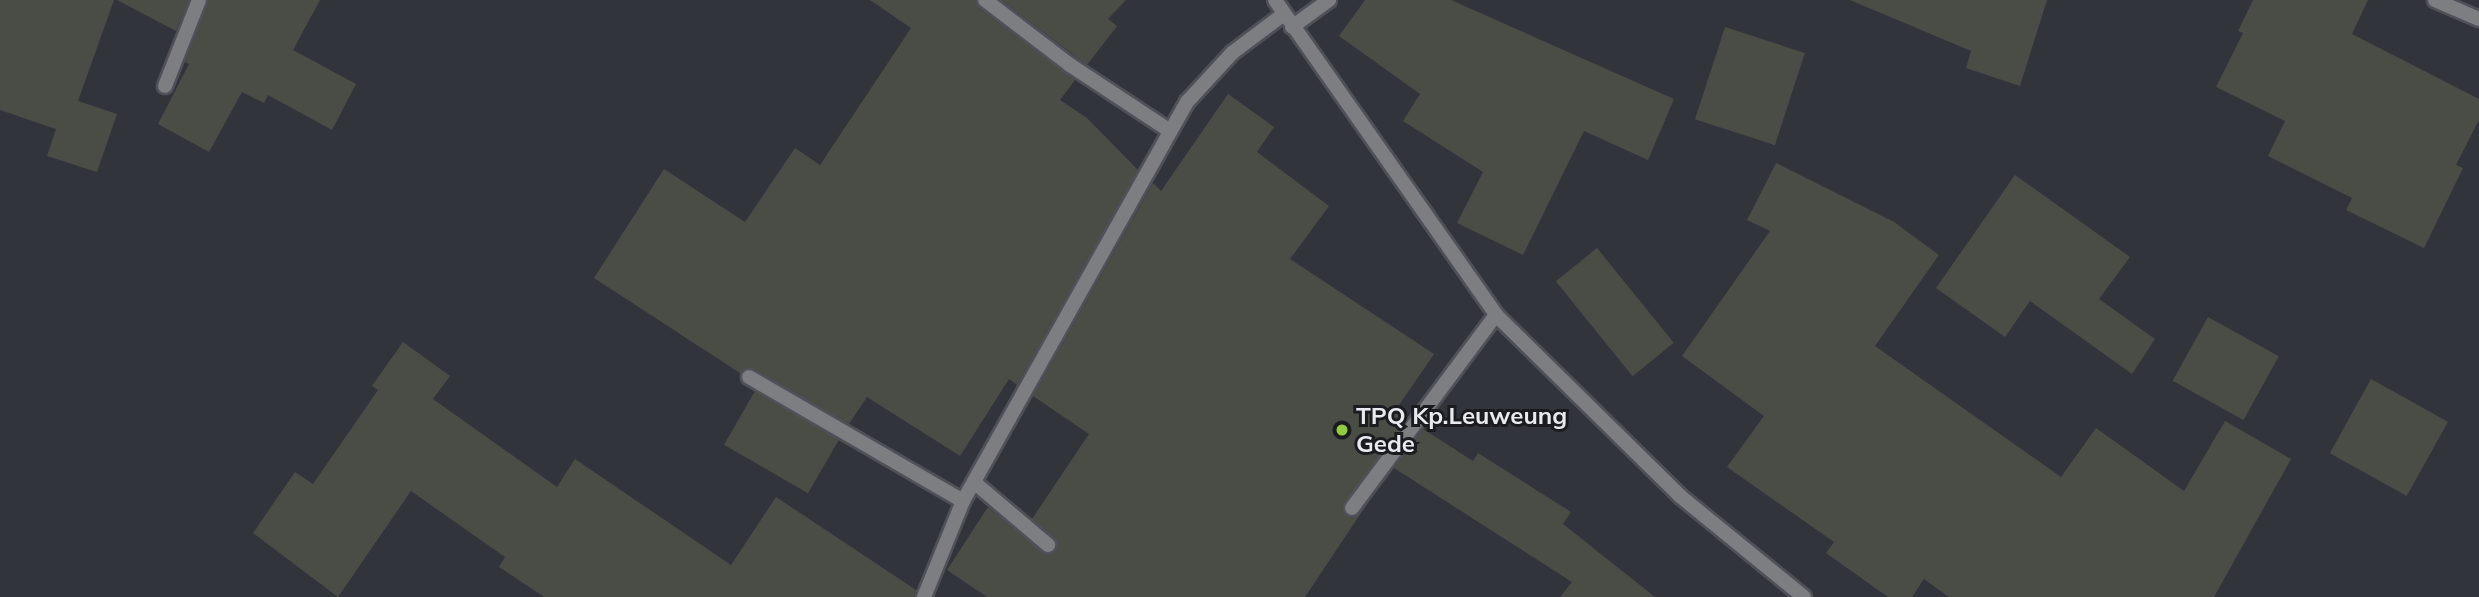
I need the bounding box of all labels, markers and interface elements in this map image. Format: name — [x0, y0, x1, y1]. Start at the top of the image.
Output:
place label: TPQ Kp.Leuweung Gede — [1356, 402, 1567, 458]
marker: TPQ Kp.Leuweung Gede — [1334, 422, 1350, 438]

